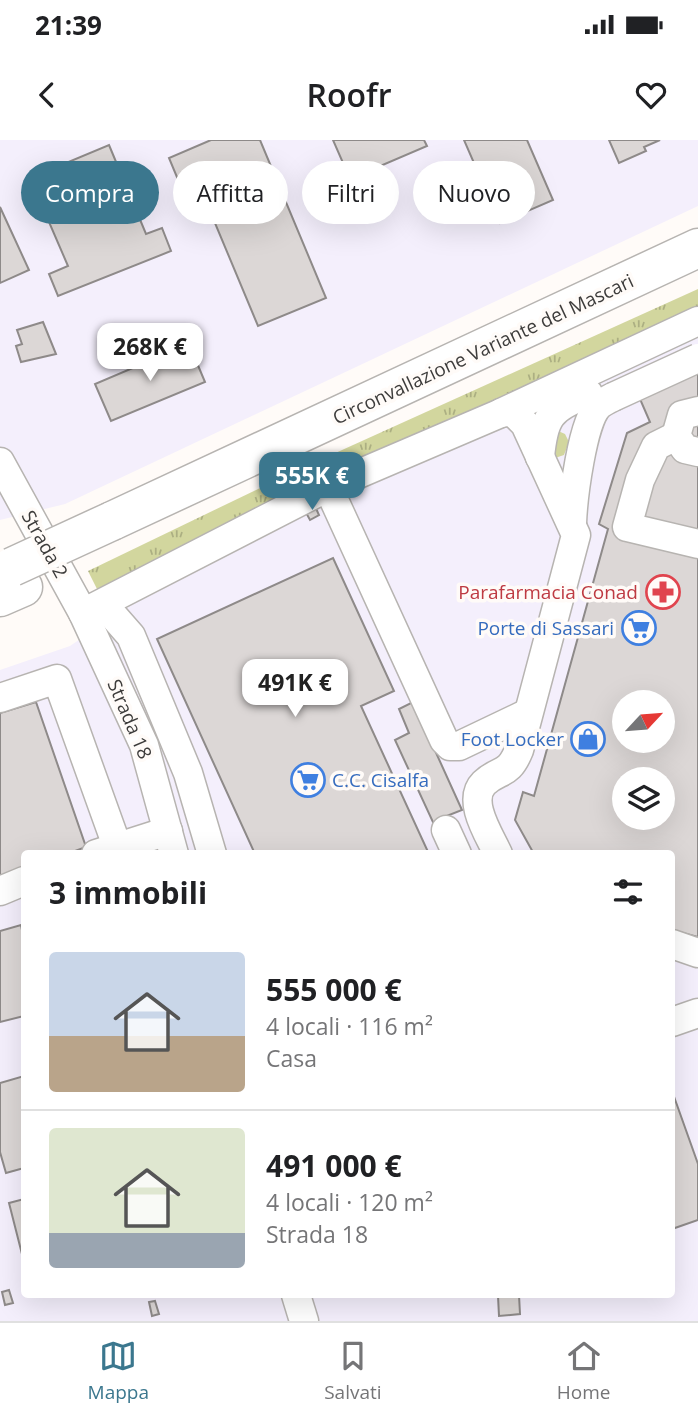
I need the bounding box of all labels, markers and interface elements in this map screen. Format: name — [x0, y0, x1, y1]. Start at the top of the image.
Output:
text: 21:39 — [35, 7, 102, 43]
text: Roofr — [307, 73, 391, 116]
icon: back — [28, 76, 66, 114]
icon: heart — [632, 76, 670, 114]
chip: Compra — [21, 161, 159, 224]
chip: Affitta — [173, 161, 288, 224]
chip: Filtri — [302, 161, 399, 224]
chip: Nuovo — [413, 161, 535, 224]
street label: Circonvallazione Variante del Mascari — [328, 268, 638, 430]
pin: 268K € — [93, 324, 207, 383]
text: 268K € — [113, 330, 187, 362]
pin: 555K € — [255, 452, 369, 512]
text: 555K € — [275, 459, 349, 491]
street label: Strada 2 — [16, 506, 74, 582]
pharmacy icon: Parafarmacia Conad — [644, 573, 682, 611]
place label: Parafarmacia Conad — [458, 579, 638, 605]
supermarket icon: Porte di Sassari — [620, 609, 658, 647]
place label: Porte di Sassari — [477, 615, 614, 641]
pin: 491K € — [238, 660, 352, 719]
text: 491K € — [258, 666, 332, 698]
street label: Strada 18 — [102, 675, 158, 763]
north arrow — [612, 690, 676, 752]
map controls — [612, 690, 675, 830]
shop icon: Foot Locker — [569, 720, 607, 758]
place label: Foot Locker — [461, 726, 564, 752]
supermarket icon: C.C. Cisalfa — [289, 761, 327, 799]
place label: C.C. Cisalfa — [332, 767, 429, 793]
button: layers — [612, 767, 675, 830]
text: 3 immobili — [49, 872, 207, 913]
icon: filters — [609, 873, 647, 911]
text: 555 000 € — [266, 969, 402, 1010]
icon: home — [105, 980, 189, 1064]
text: 4 locali · 116 m² — [266, 1010, 433, 1042]
text: Casa — [266, 1042, 317, 1074]
text: 491 000 € — [266, 1145, 402, 1186]
icon: home — [105, 1156, 189, 1240]
text: 4 locali · 120 m² — [266, 1186, 433, 1218]
text: Strada 18 — [266, 1218, 368, 1250]
tab: Mappa — [88, 1337, 149, 1405]
tab: Salvati — [324, 1337, 382, 1405]
tab: Home — [557, 1337, 610, 1405]

